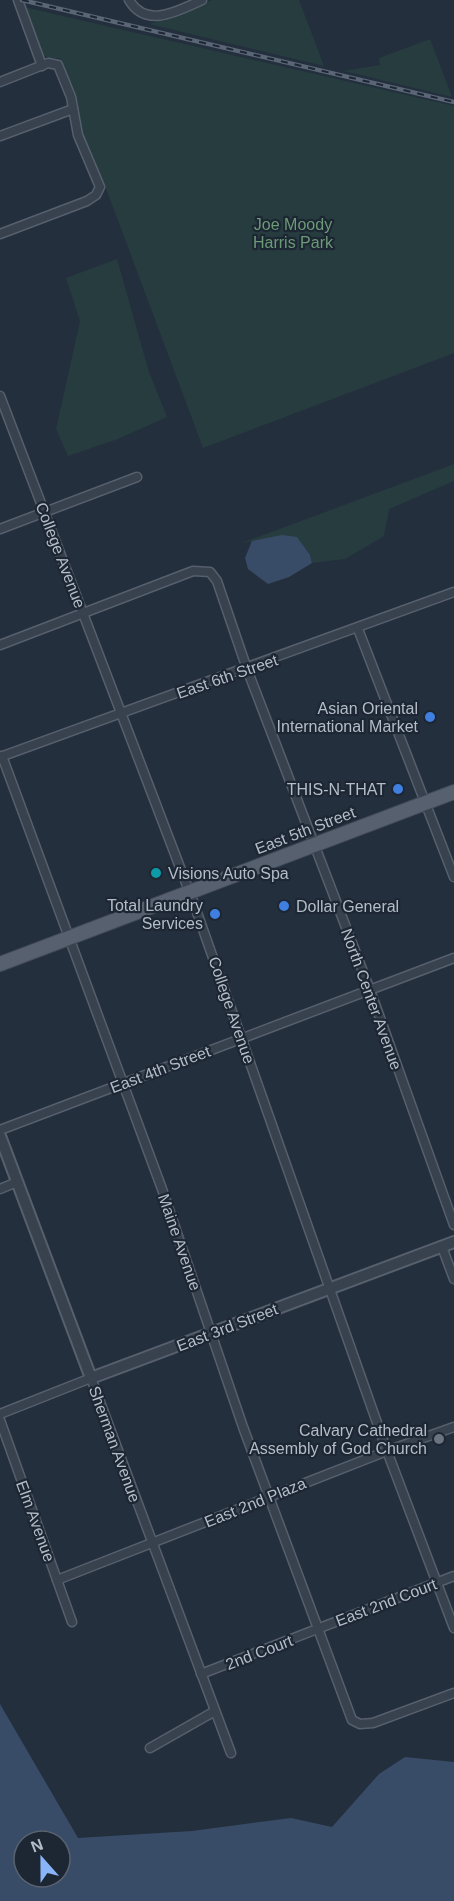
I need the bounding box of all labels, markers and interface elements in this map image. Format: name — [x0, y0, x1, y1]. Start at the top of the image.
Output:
park label: Joe Moody Harris Park — [253, 216, 334, 251]
street label: College Avenue — [33, 500, 89, 611]
street label: East 6th Street — [174, 651, 280, 702]
place label: Asian Oriental International Market — [277, 700, 419, 735]
marker: Asian Oriental International Market — [423, 710, 437, 724]
place label: THIS-N-THAT — [287, 781, 386, 798]
marker: THIS-N-THAT — [391, 782, 405, 796]
street label: East 5th Street — [253, 803, 358, 857]
place label: Visions Auto Spa — [168, 865, 289, 882]
marker: Visions Auto Spa — [149, 866, 163, 880]
place label: Total Laundry Services — [107, 897, 203, 932]
place label: Dollar General — [296, 898, 399, 915]
marker: Dollar General — [277, 899, 291, 913]
marker: Total Laundry Services — [208, 907, 222, 921]
street label: North Center Avenue — [338, 926, 405, 1072]
street label: College Avenue — [205, 955, 258, 1066]
street label: East 4th Street — [108, 1042, 213, 1096]
street label: Maine Avenue — [155, 1192, 204, 1293]
street label: East 3rd Street — [174, 1300, 281, 1355]
street label: Sherman Avenue — [86, 1384, 143, 1505]
place label: Calvary Cathedral Assembly of God Church — [249, 1422, 427, 1457]
marker: Calvary Cathedral Assembly of God Church — [432, 1432, 446, 1446]
street label: East 2nd Plaza — [202, 1474, 308, 1531]
street label: Elm Avenue — [13, 1478, 58, 1564]
street label: East 2nd Court — [333, 1575, 440, 1630]
street label: 2nd Court — [223, 1632, 296, 1673]
north arrow — [12, 1829, 72, 1889]
text: N — [28, 1835, 45, 1855]

